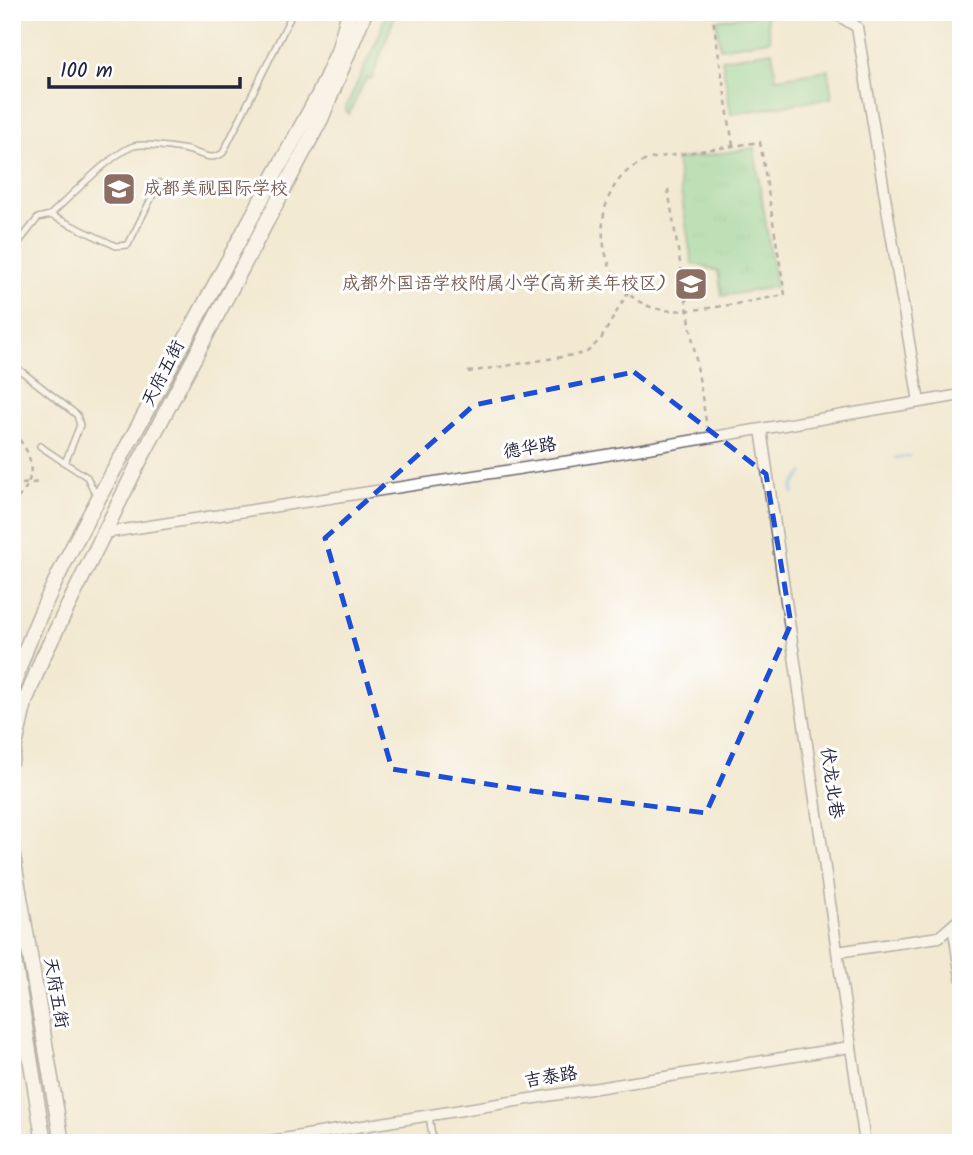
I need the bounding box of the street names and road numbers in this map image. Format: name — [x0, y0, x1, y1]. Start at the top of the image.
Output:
street label: 天府五街 — [135, 335, 193, 413]
street label: 德华路 — [501, 430, 559, 468]
street label: 伏龙北巷 — [812, 745, 850, 821]
street label: 天府五街 — [34, 955, 76, 1031]
street label: 吉泰路 — [522, 1059, 580, 1097]

